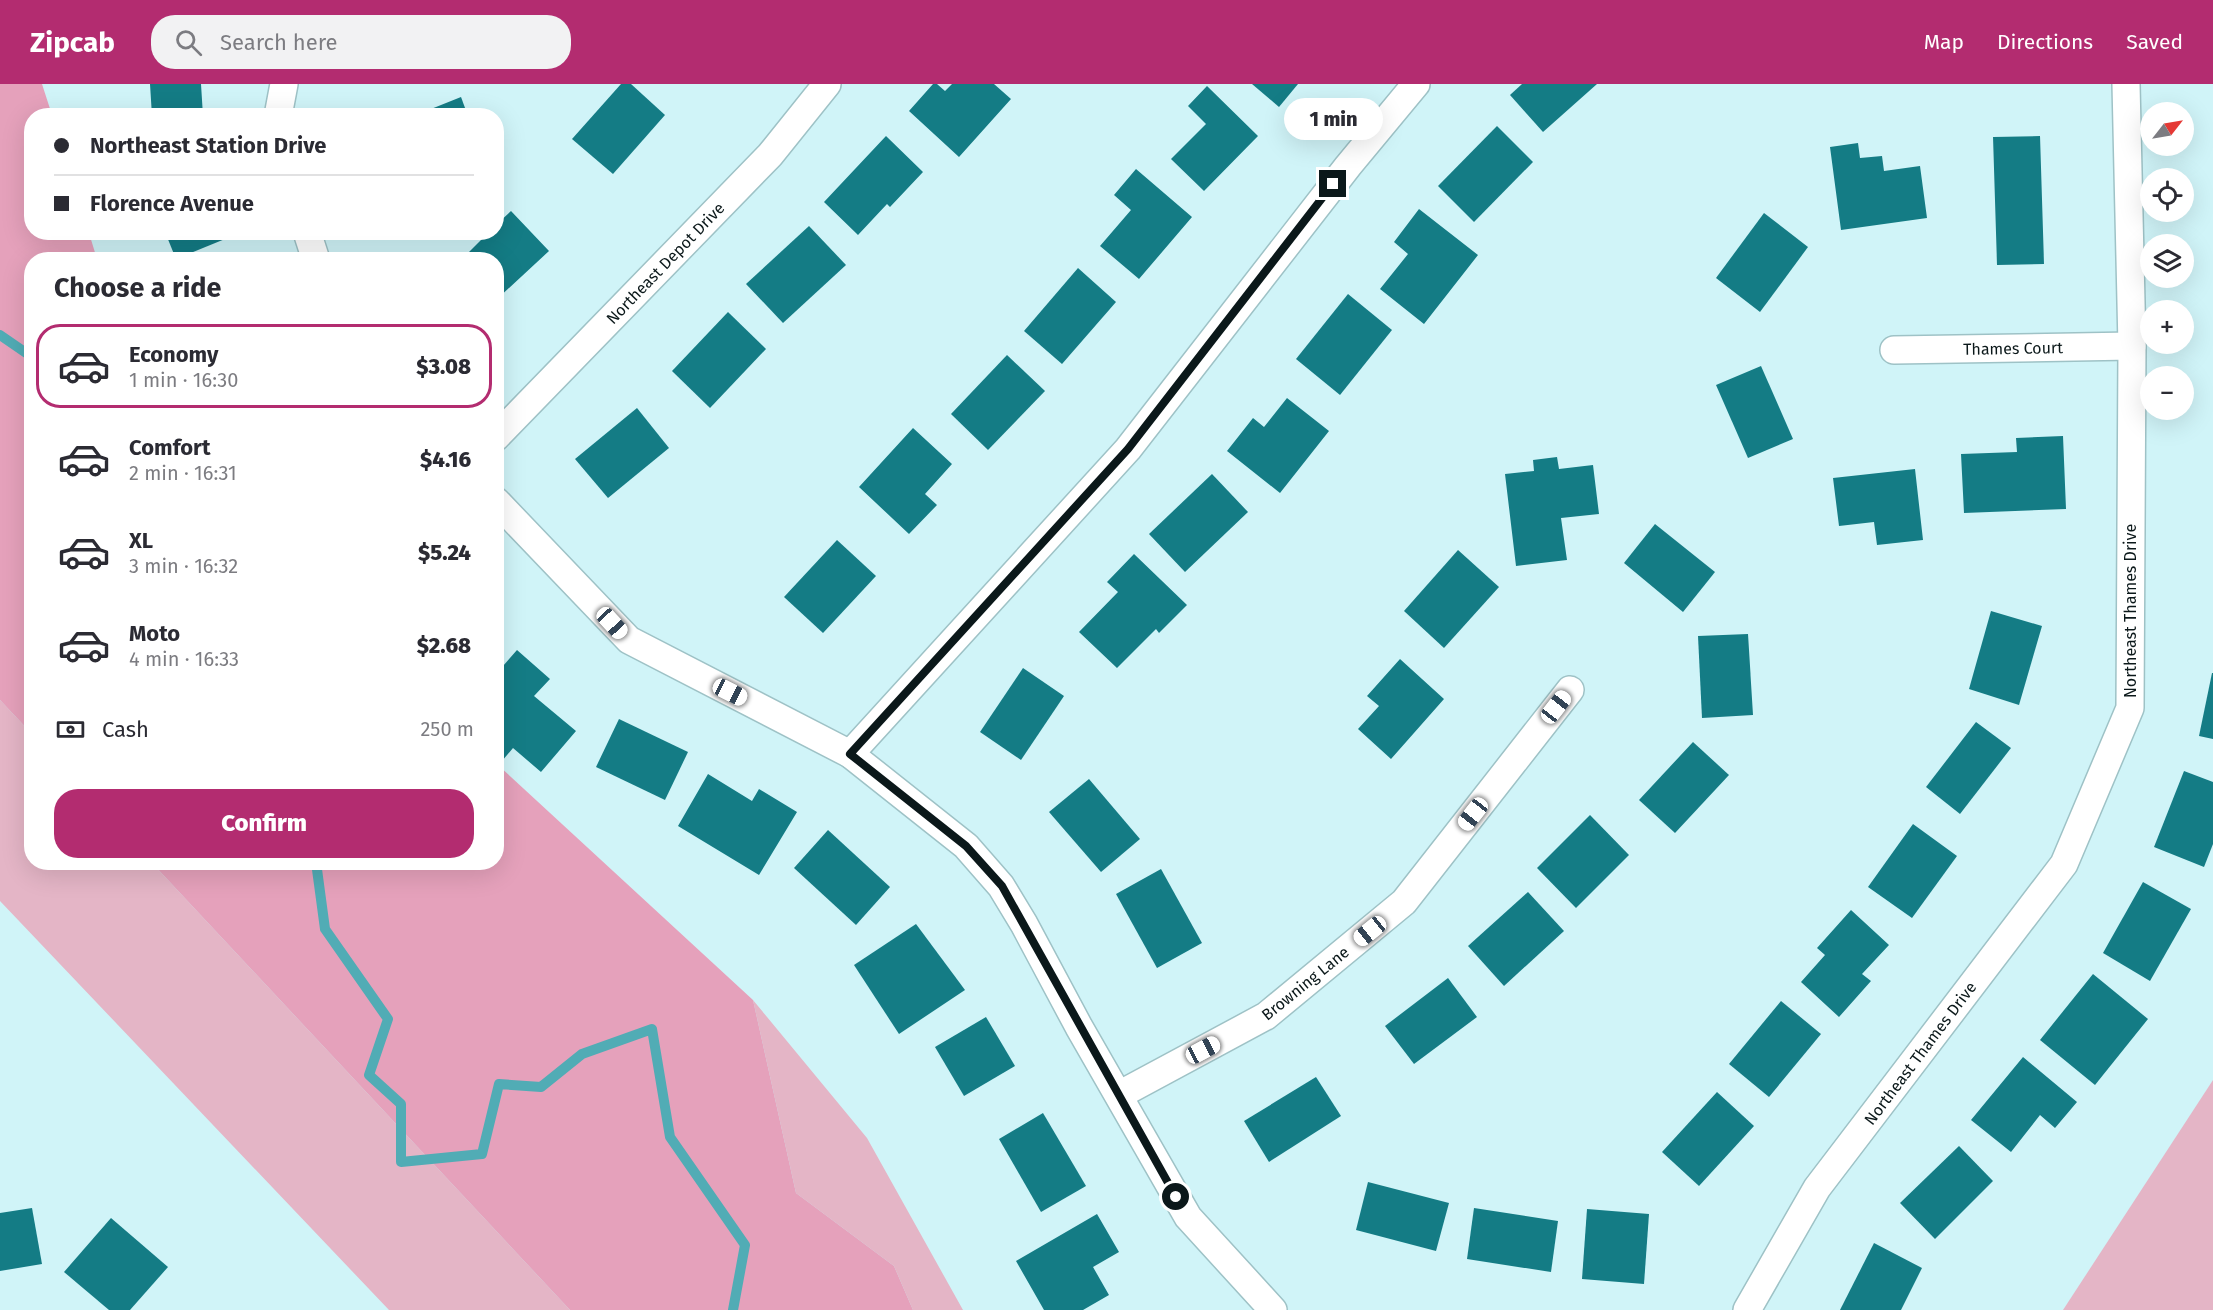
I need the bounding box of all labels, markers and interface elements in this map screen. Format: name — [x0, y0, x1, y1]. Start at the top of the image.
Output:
search box — [151, 15, 571, 69]
text: Zipcab — [30, 26, 115, 59]
icon: search — [172, 26, 205, 59]
text: Search here — [220, 29, 338, 56]
text: Map — [1924, 29, 1964, 55]
text: Directions — [1997, 29, 2093, 55]
text: Saved — [2126, 29, 2183, 55]
callout: 1 min — [1284, 97, 1382, 139]
north arrow — [2140, 102, 2194, 156]
map controls — [2140, 102, 2194, 420]
text: 1 min — [1310, 107, 1357, 131]
text: Northeast Station Drive — [90, 132, 326, 159]
button: locate — [2140, 168, 2194, 222]
route end — [1319, 170, 1346, 197]
text: Florence Avenue — [90, 190, 254, 217]
street label: Northeast Depot Drive — [602, 199, 728, 328]
button: layers — [2140, 234, 2194, 288]
text: Choose a ride — [54, 272, 221, 304]
button: + — [2140, 300, 2194, 354]
street label: Thames Court — [1963, 338, 2063, 359]
icon: car — [57, 339, 111, 393]
text: Economy — [129, 341, 218, 368]
text: $3.08 — [416, 353, 471, 380]
button: − — [2140, 366, 2194, 420]
text: 1 min · 16:30 — [129, 368, 238, 392]
icon: car — [57, 432, 111, 486]
text: Comfort — [129, 434, 210, 461]
text: $4.16 — [420, 446, 471, 473]
text: 2 min · 16:31 — [129, 461, 237, 485]
street label: Northeast Thames Drive — [2121, 524, 2140, 698]
icon: car — [57, 525, 111, 579]
text: XL — [129, 527, 153, 554]
text: $5.24 — [418, 539, 471, 566]
text: 3 min · 16:32 — [129, 554, 238, 578]
car — [593, 604, 631, 642]
icon: car — [57, 618, 111, 672]
text: Moto — [129, 620, 180, 647]
text: $2.68 — [417, 632, 471, 659]
text: 4 min · 16:33 — [129, 647, 239, 671]
car — [710, 676, 750, 708]
car — [1538, 687, 1574, 727]
icon: cash — [54, 713, 87, 746]
text: Cash — [102, 716, 149, 743]
text: 250 m — [420, 717, 474, 741]
button: Confirm — [54, 789, 474, 858]
car — [1455, 794, 1491, 834]
car — [1350, 913, 1390, 949]
street label: Browning Lane — [1258, 942, 1353, 1024]
street label: Northeast Thames Drive — [1860, 978, 1980, 1129]
car — [1183, 1034, 1223, 1066]
route start — [1162, 1183, 1189, 1210]

